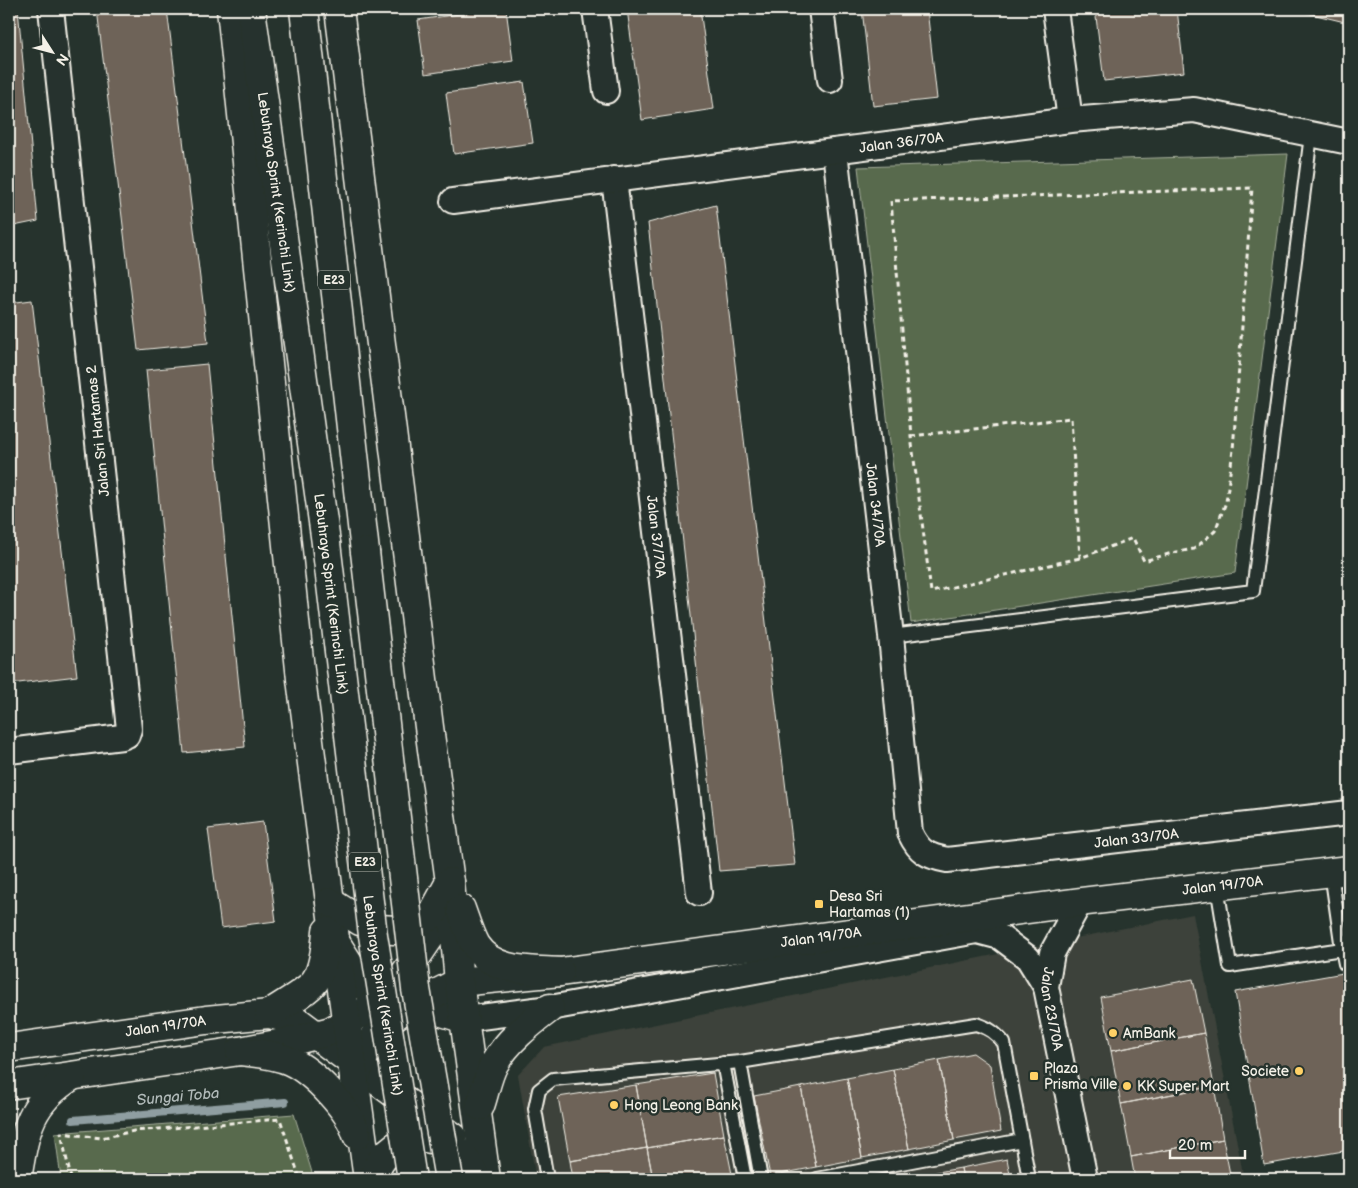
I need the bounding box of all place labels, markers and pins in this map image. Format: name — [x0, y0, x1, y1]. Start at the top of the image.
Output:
place label: Desa Sri Hartamas (1) — [829, 888, 910, 921]
marker: Desa Sri Hartamas (1) — [813, 898, 825, 910]
place label: AmBank — [1123, 1025, 1176, 1042]
marker: AmBank — [1107, 1027, 1119, 1039]
place label: Plaza Prisma Ville — [1044, 1060, 1117, 1093]
place label: Societe — [1241, 1063, 1289, 1080]
marker: Societe — [1293, 1065, 1305, 1077]
marker: Plaza Prisma Ville — [1028, 1070, 1040, 1082]
place label: KK Super Mart — [1137, 1078, 1230, 1095]
marker: KK Super Mart — [1121, 1080, 1133, 1092]
place label: Hong Leong Bank — [624, 1097, 738, 1114]
marker: Hong Leong Bank — [608, 1099, 620, 1111]

